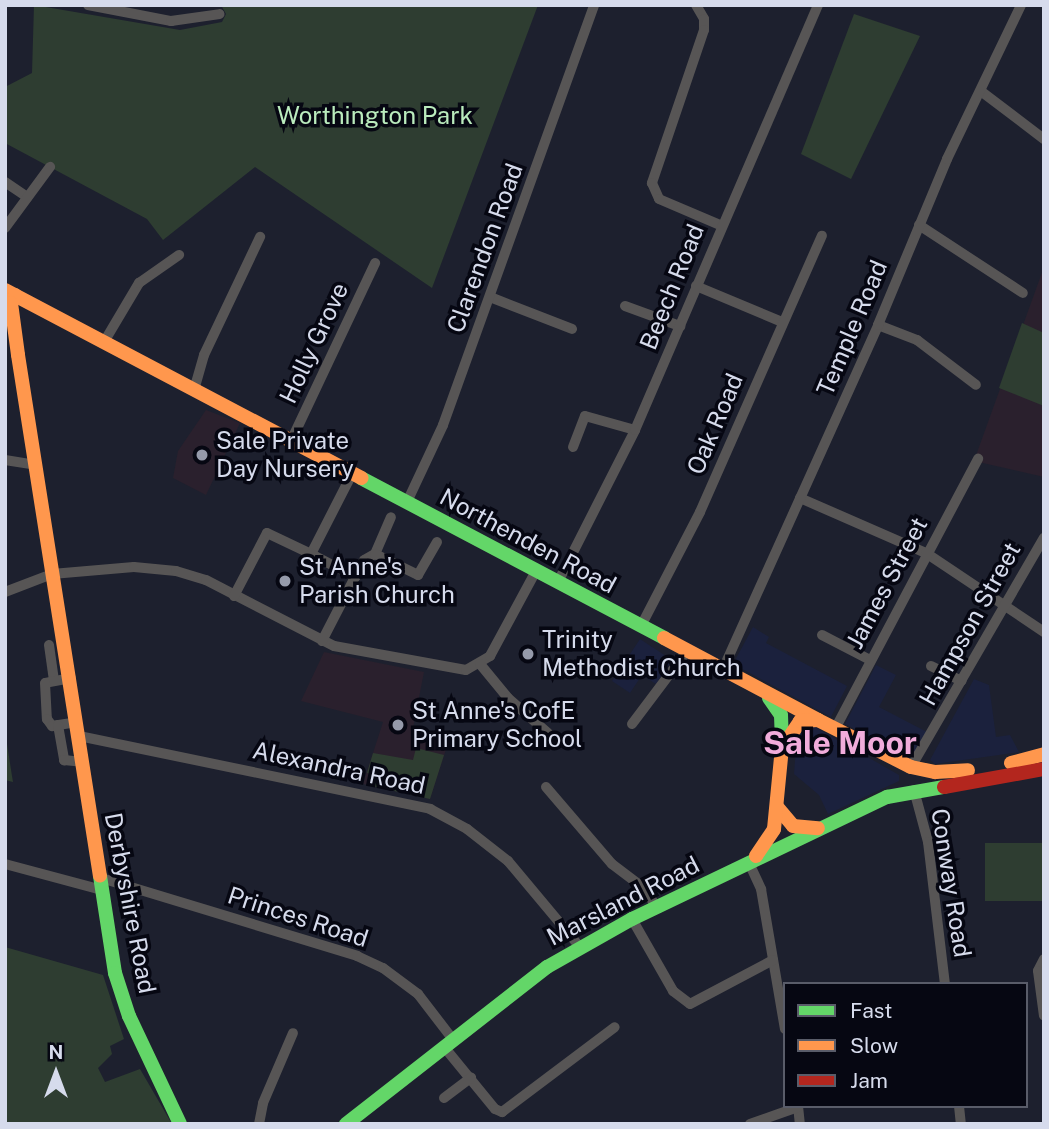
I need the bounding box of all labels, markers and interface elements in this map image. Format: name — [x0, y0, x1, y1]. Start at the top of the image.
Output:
park label: Worthington Park — [277, 102, 473, 130]
street label: Clarendon Road — [441, 159, 529, 337]
street label: Beech Road — [634, 220, 710, 354]
street label: Temple Road — [811, 256, 893, 400]
street label: Holly Grove — [274, 278, 354, 408]
street label: Oak Road — [681, 369, 749, 479]
place label: Sale Private Day Nursery — [216, 427, 354, 483]
marker: Sale Private Day Nursery — [194, 447, 210, 463]
street label: Northenden Road — [435, 482, 621, 600]
street label: James Street — [840, 512, 934, 654]
street label: Hampson Street — [913, 537, 1027, 711]
place label: St Anne's Parish Church — [299, 553, 455, 609]
marker: St Anne's Parish Church — [277, 573, 293, 589]
place label: Trinity Methodist Church — [542, 626, 741, 682]
marker: Trinity Methodist Church — [520, 646, 536, 662]
place label: St Anne's CofE Primary School — [412, 697, 582, 753]
marker: St Anne's CofE Primary School — [390, 717, 406, 733]
district label: Sale Moor — [763, 724, 917, 762]
street label: Alexandra Road — [250, 736, 428, 800]
street label: Conway Road — [925, 807, 977, 959]
street label: Derbyshire Road — [98, 810, 162, 996]
street label: Marsland Road — [542, 850, 704, 952]
street label: Princes Road — [224, 881, 372, 953]
legend — [783, 982, 1028, 1108]
text: Fast — [850, 998, 892, 1023]
text: Slow — [850, 1033, 898, 1058]
north arrow — [21, 1038, 91, 1108]
text: N — [49, 1041, 63, 1063]
text: Jam — [850, 1068, 888, 1093]

